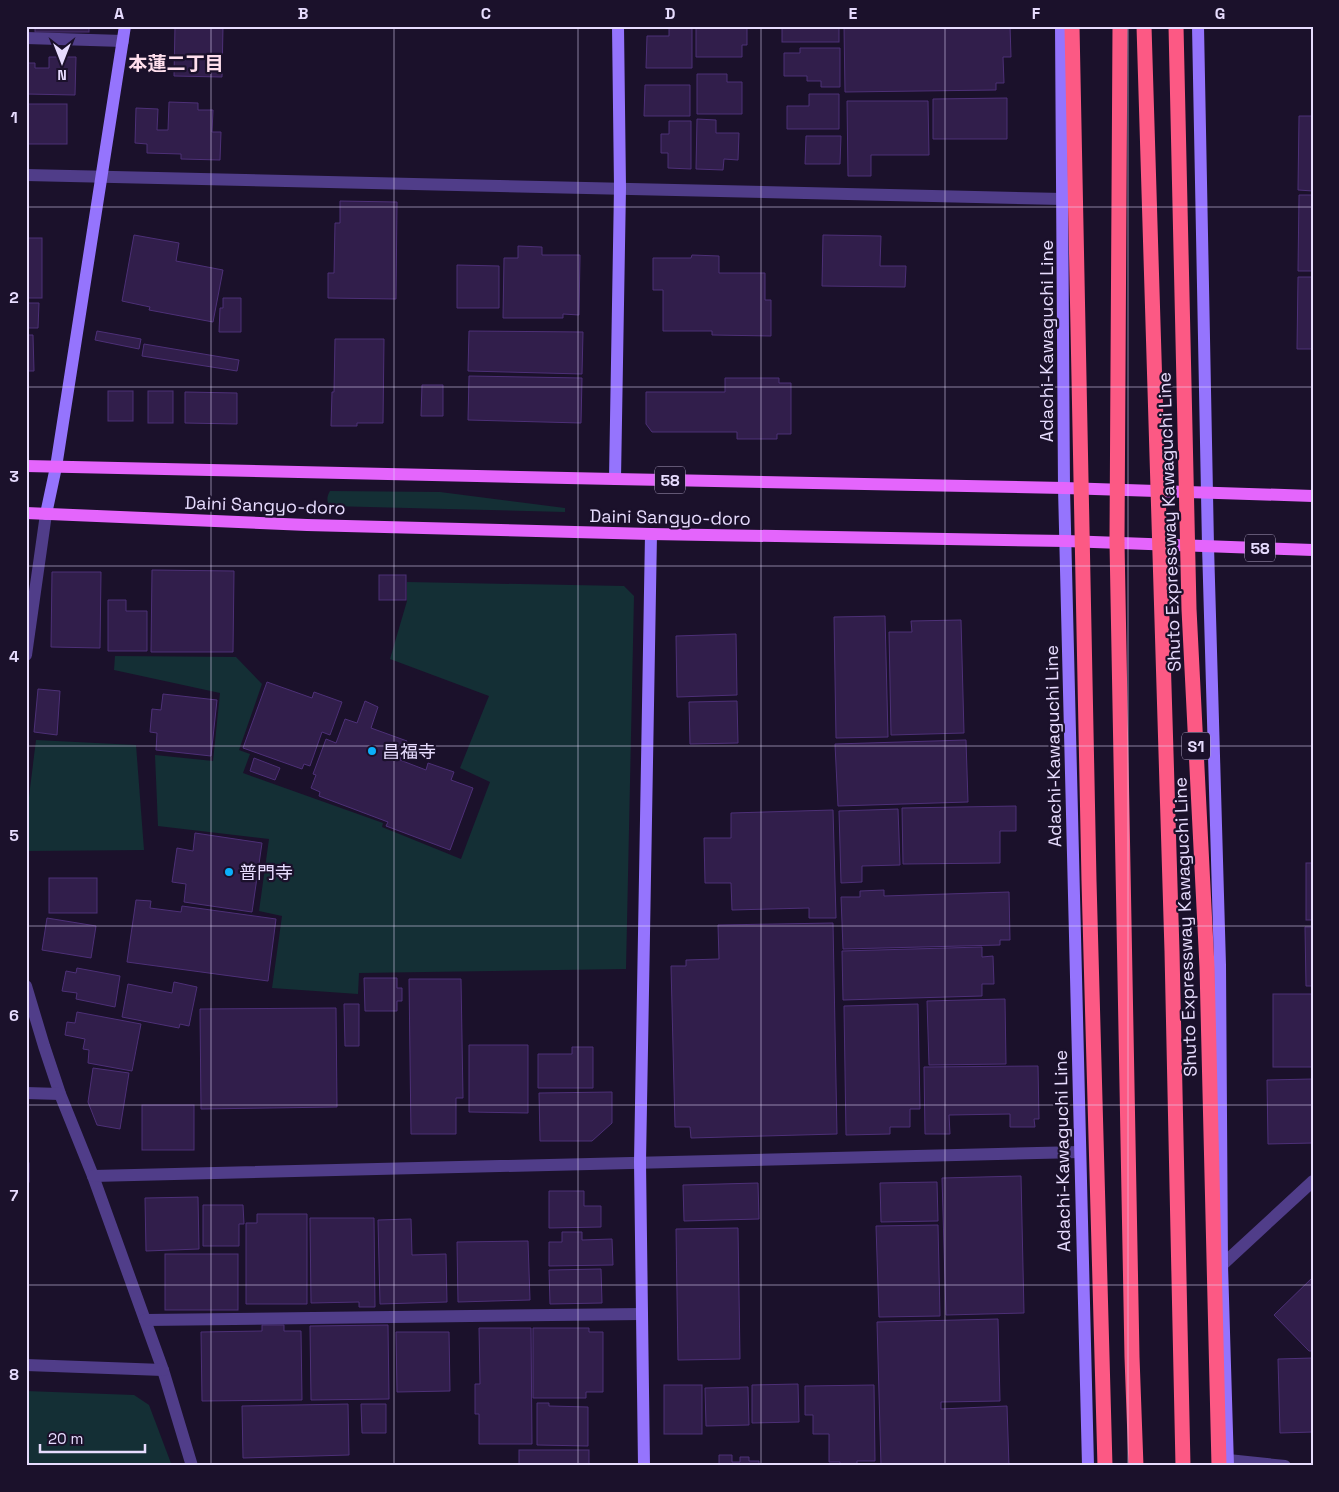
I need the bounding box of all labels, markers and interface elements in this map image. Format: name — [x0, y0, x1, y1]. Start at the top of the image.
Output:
text: A — [114, 3, 124, 24]
text: B — [298, 3, 308, 24]
text: C — [481, 3, 491, 24]
text: D — [665, 3, 675, 24]
text: E — [849, 3, 858, 24]
text: F — [1032, 3, 1041, 24]
text: G — [1215, 3, 1225, 24]
north arrow — [38, 38, 88, 88]
district label: 本蓮二丁目 — [128, 51, 224, 76]
text: N — [57, 66, 67, 84]
text: 1 — [10, 107, 18, 128]
street label: Adachi-Kawaguchi Line — [1035, 240, 1058, 442]
text: 2 — [9, 287, 19, 308]
street label: Shuto Expressway Kawaguchi Line — [1152, 372, 1186, 672]
text: 3 — [9, 466, 19, 487]
road number: 58 — [655, 466, 685, 494]
street label: Daini Sangyo-doro — [184, 491, 346, 519]
street label: Daini Sangyo-doro — [589, 504, 751, 530]
road number: 58 — [1245, 534, 1275, 562]
street label: Adachi-Kawaguchi Line — [1040, 645, 1066, 847]
text: 4 — [9, 646, 19, 667]
road number: S1 — [1182, 732, 1210, 759]
place label: 昌福寺 — [382, 740, 436, 763]
marker: 昌福寺 — [366, 745, 378, 757]
street label: Shuto Expressway Kawaguchi Line — [1168, 777, 1202, 1077]
text: 5 — [9, 825, 19, 846]
place label: 普門寺 — [239, 861, 293, 884]
marker: 普門寺 — [223, 866, 235, 878]
text: 6 — [9, 1005, 19, 1026]
street label: Adachi-Kawaguchi Line — [1049, 1050, 1075, 1252]
text: 7 — [10, 1185, 19, 1206]
text: 8 — [9, 1364, 19, 1385]
scale bar — [40, 1422, 145, 1454]
text: 20 m — [48, 1429, 83, 1448]

